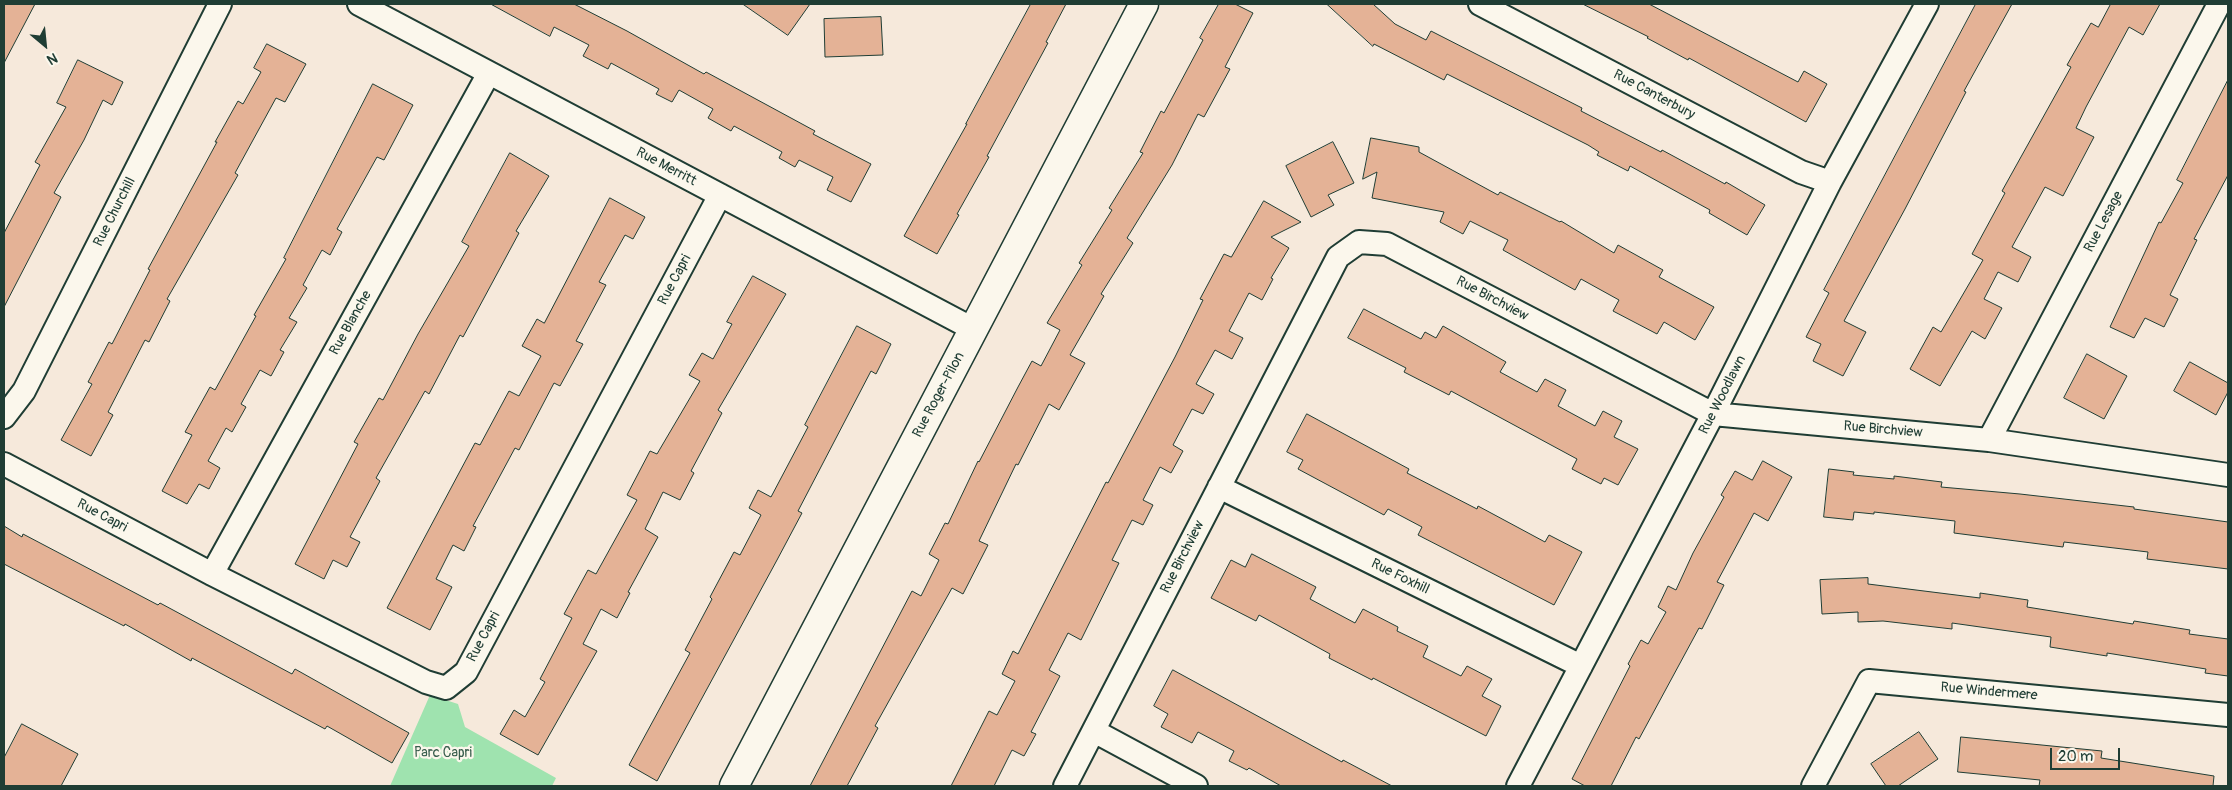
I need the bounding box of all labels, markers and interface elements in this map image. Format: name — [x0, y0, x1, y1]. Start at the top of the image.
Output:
north arrow — [20, 20, 70, 70]
text: N — [44, 49, 60, 68]
street label: Rue Canterbury — [1610, 66, 1698, 124]
street label: Rue Merritt — [633, 144, 699, 190]
street label: Rue Churchill — [90, 175, 140, 249]
street label: Rue Lesage — [2081, 189, 2127, 255]
street label: Rue Capri — [655, 252, 695, 308]
street label: Rue Birchview — [1453, 273, 1531, 325]
street label: Rue Blanche — [326, 288, 376, 358]
street label: Rue Roger-Pilon — [909, 349, 969, 441]
street label: Rue Woodlawn — [1696, 353, 1750, 437]
street label: Rue Birchview — [1843, 418, 1923, 442]
street label: Rue Capri — [74, 496, 130, 536]
street label: Rue Birchview — [1158, 518, 1208, 596]
street label: Rue Foxhill — [1368, 556, 1432, 598]
street label: Rue Capri — [464, 609, 504, 665]
street label: Rue Windermere — [1940, 679, 2038, 705]
scale bar — [2052, 738, 2122, 770]
park label: Parc Capri — [414, 745, 472, 761]
text: 20 m — [2058, 747, 2093, 766]

